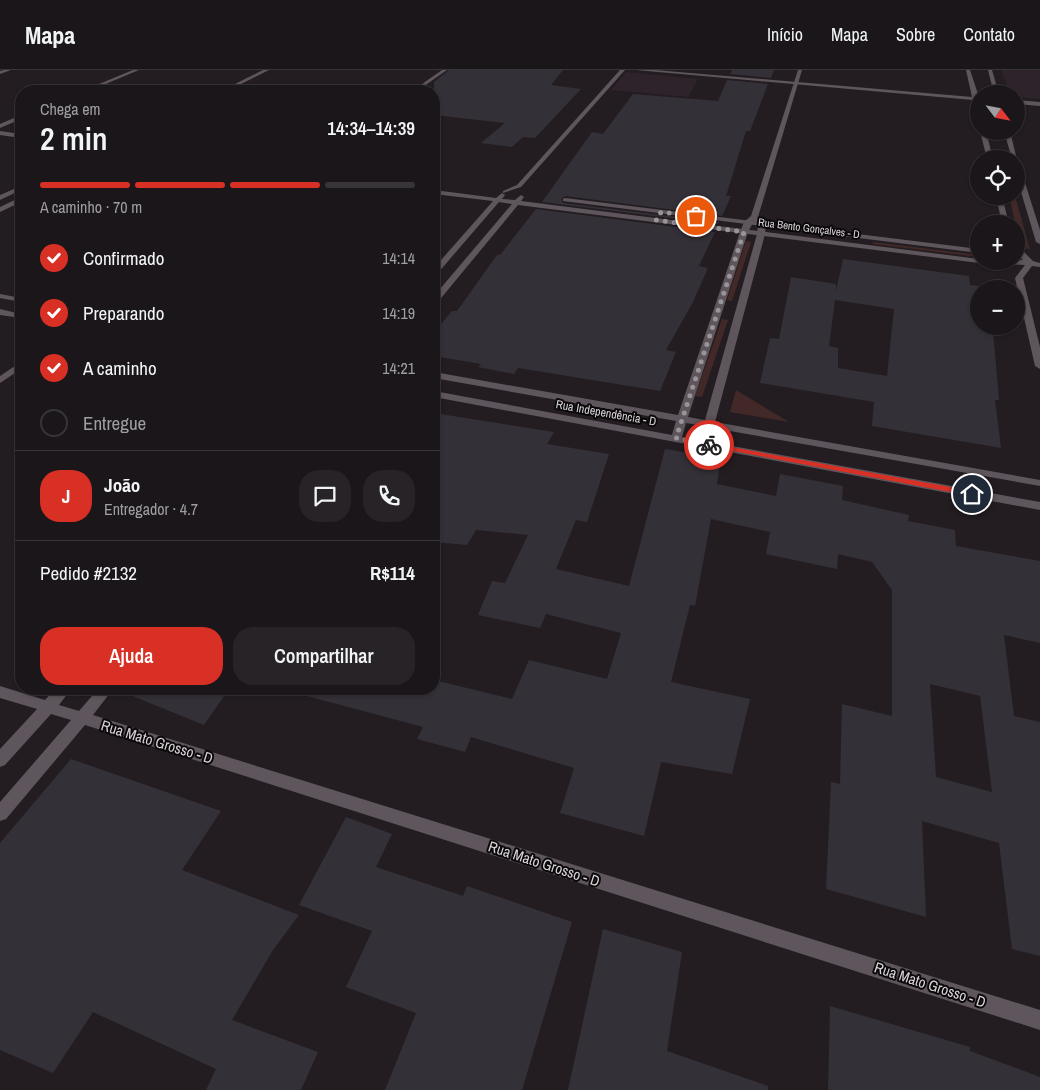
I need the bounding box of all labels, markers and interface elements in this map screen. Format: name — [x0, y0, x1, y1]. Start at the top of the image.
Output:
text: Mapa — [25, 19, 75, 51]
text: Início — [767, 22, 803, 47]
text: Mapa — [831, 22, 868, 47]
text: Sobre — [896, 22, 935, 47]
text: Contato — [963, 22, 1015, 47]
north arrow — [970, 85, 1025, 140]
map controls — [970, 85, 1025, 335]
text: Chega em — [40, 98, 101, 120]
text: 14:34–14:39 — [327, 115, 415, 141]
text: 2 min — [40, 117, 108, 160]
button: locate — [970, 150, 1025, 205]
pin — [675, 195, 717, 237]
text: A caminho · 70 m — [40, 196, 142, 218]
icon: bag — [682, 202, 710, 230]
street label: Rua Bento Gonçalves - D — [757, 215, 861, 241]
button: + — [970, 215, 1025, 270]
icon: check — [40, 244, 68, 272]
text: Confirmado — [83, 245, 164, 271]
text: 14:14 — [382, 247, 415, 269]
button: − — [970, 280, 1025, 335]
icon: check — [40, 299, 68, 327]
text: Preparando — [83, 300, 164, 326]
text: 14:19 — [382, 302, 415, 324]
icon: check — [40, 354, 68, 382]
text: A caminho — [83, 355, 157, 381]
text: 14:21 — [382, 357, 415, 379]
street label: Rua Independência - D — [555, 396, 657, 430]
text: Entregue — [83, 410, 146, 436]
courier — [684, 420, 734, 470]
icon: bike — [695, 431, 723, 459]
button: chat — [299, 470, 351, 522]
button: phone — [363, 470, 415, 522]
text: João — [104, 472, 140, 498]
pin — [951, 473, 993, 515]
icon: home — [958, 480, 986, 508]
text: J — [62, 483, 70, 509]
text: Entregador · 4.7 — [104, 498, 198, 520]
text: Pedido #2132 — [40, 560, 137, 586]
text: R$114 — [370, 560, 415, 586]
button: Ajuda — [40, 627, 223, 685]
button: Compartilhar — [233, 627, 415, 685]
street label: Rua Mato Grosso - D — [99, 714, 216, 769]
street label: Rua Mato Grosso - D — [486, 836, 603, 892]
street label: Rua Mato Grosso - D — [872, 957, 989, 1013]

